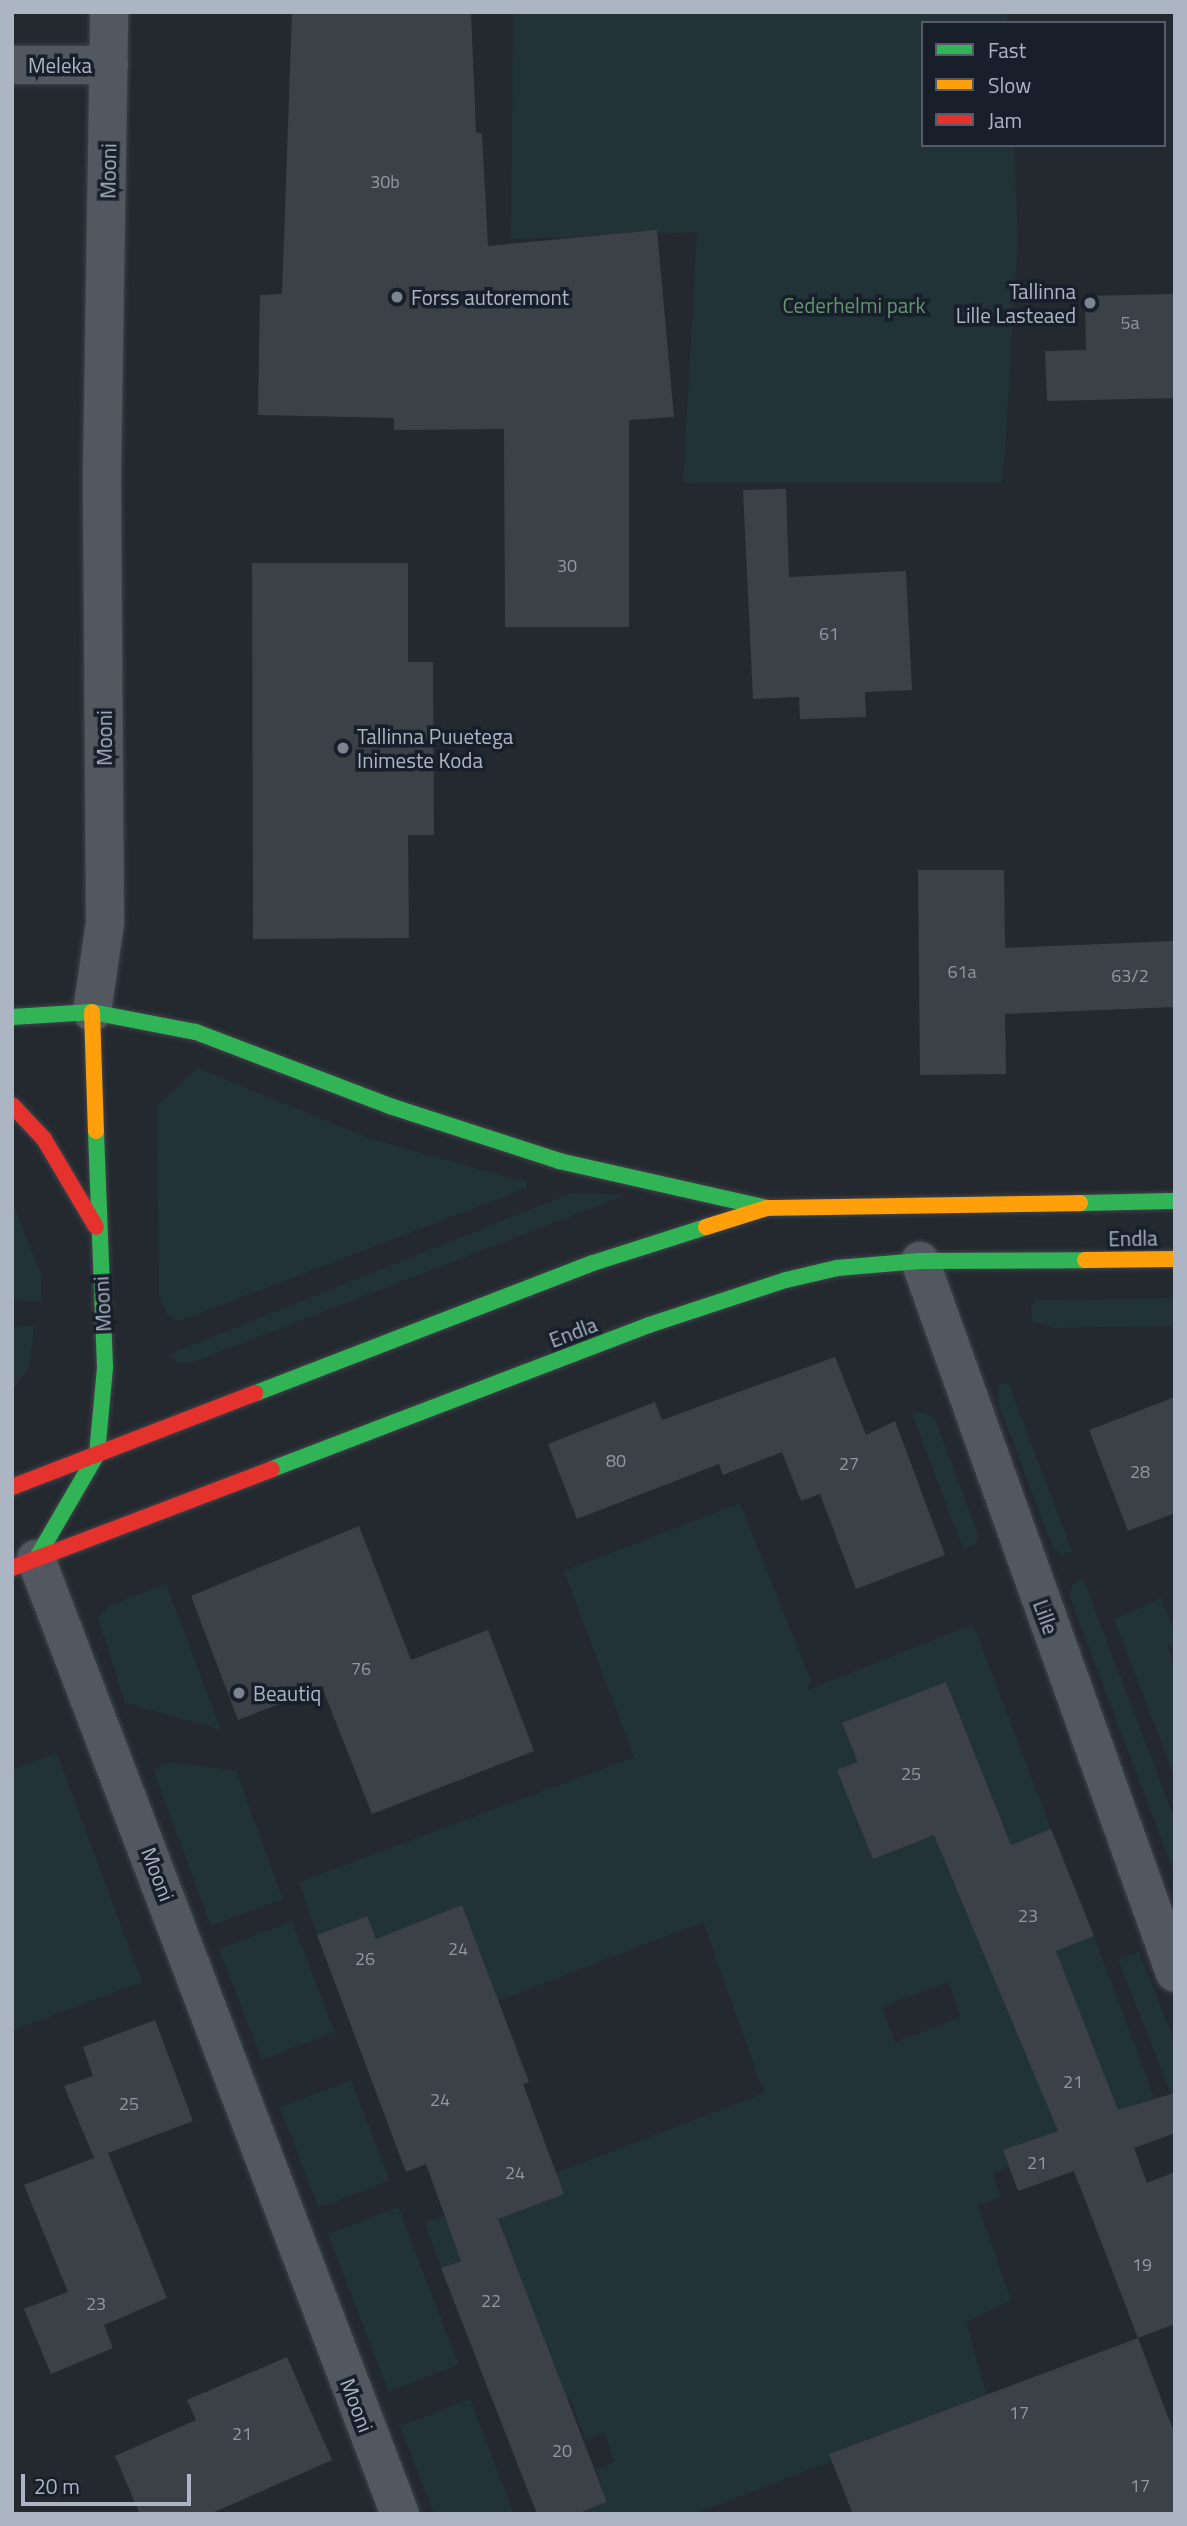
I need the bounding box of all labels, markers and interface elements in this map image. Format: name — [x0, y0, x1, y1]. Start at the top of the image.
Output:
legend — [921, 21, 1166, 147]
text: Fast — [988, 34, 1026, 66]
street label: Meleka — [28, 52, 92, 78]
text: Slow — [988, 69, 1031, 101]
text: Jam — [988, 104, 1022, 136]
street label: Mooni — [95, 143, 121, 199]
house number: 30b — [370, 171, 400, 193]
place label: Tallinna Lille Lasteaed — [956, 278, 1076, 328]
place label: Forss autoremont — [411, 284, 569, 310]
marker: Forss autoremont — [389, 289, 405, 305]
park label: Cederhelmi park — [782, 292, 926, 318]
marker: Tallinna Lille Lasteaed — [1082, 295, 1098, 311]
house number: 5a — [1120, 312, 1140, 334]
house number: 30 — [557, 555, 577, 577]
house number: 61 — [819, 623, 839, 645]
street label: Mooni — [91, 710, 117, 766]
place label: Tallinna Puuetega Inimeste Koda — [357, 723, 513, 773]
marker: Tallinna Puuetega Inimeste Koda — [335, 740, 351, 756]
house number: 61a — [947, 961, 977, 983]
house number: 63/2 — [1111, 965, 1149, 987]
street label: Endla — [1108, 1225, 1158, 1251]
street label: Mooni — [88, 1276, 116, 1332]
street label: Endla — [545, 1311, 601, 1353]
house number: 80 — [606, 1450, 626, 1472]
house number: 27 — [839, 1453, 859, 1475]
house number: 28 — [1130, 1461, 1150, 1483]
street label: Lille — [1028, 1596, 1064, 1638]
house number: 76 — [351, 1658, 371, 1680]
place label: Beautiq — [253, 1680, 321, 1706]
marker: Beautiq — [231, 1685, 247, 1701]
house number: 25 — [901, 1763, 921, 1785]
street label: Mooni — [136, 1844, 180, 1904]
house number: 23 — [1018, 1905, 1038, 1927]
house number: 24 — [448, 1938, 468, 1960]
house number: 26 — [355, 1948, 375, 1970]
house number: 21 — [1063, 2071, 1083, 2093]
house number: 24 — [430, 2089, 450, 2111]
house number: 25 — [119, 2093, 139, 2115]
house number: 21 — [1027, 2152, 1047, 2174]
house number: 24 — [505, 2162, 525, 2184]
house number: 19 — [1132, 2254, 1152, 2276]
house number: 22 — [481, 2290, 501, 2312]
house number: 23 — [86, 2293, 106, 2315]
street label: Mooni — [335, 2375, 379, 2435]
house number: 17 — [1009, 2402, 1029, 2424]
house number: 21 — [232, 2423, 252, 2445]
house number: 20 — [552, 2440, 572, 2462]
scale bar — [24, 2460, 194, 2504]
text: 20 m — [34, 2470, 80, 2502]
house number: 17 — [1130, 2475, 1150, 2497]

